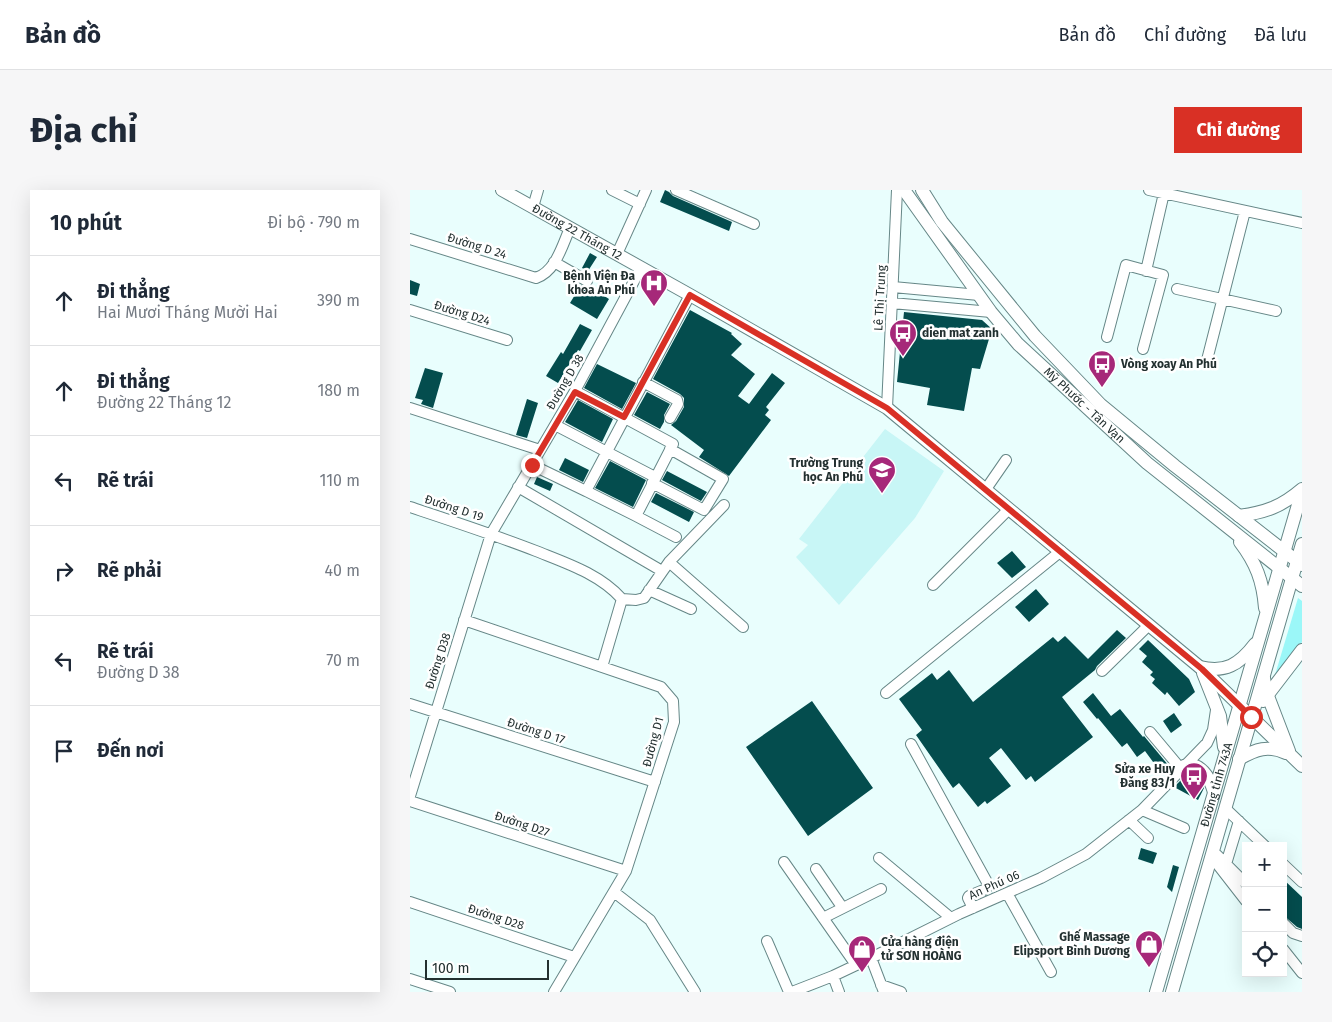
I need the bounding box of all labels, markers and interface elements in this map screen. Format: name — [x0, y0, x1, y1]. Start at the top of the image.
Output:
text: Bản đồ — [25, 21, 101, 49]
text: Bản đồ — [1059, 24, 1116, 46]
text: Chỉ đường — [1144, 24, 1226, 46]
text: Đã lưu — [1254, 24, 1307, 46]
button: Chỉ đường — [1174, 107, 1302, 153]
text: Địa chỉ — [30, 109, 137, 151]
street label: Đường 22 Tháng 12 — [530, 201, 625, 263]
text: 10 phút — [50, 210, 122, 236]
text: Đi bộ · 790 m — [267, 213, 360, 232]
street label: Đường D 24 — [446, 230, 509, 262]
street label: Lê Thị Trung — [871, 264, 889, 331]
hospital icon: Bệnh Viện Đa khoa An Phú — [639, 268, 669, 307]
place label: Bệnh Viện Đa khoa An Phú — [563, 269, 635, 297]
text: Đi thẳng — [97, 280, 170, 303]
icon: ahead — [50, 287, 78, 315]
text: 390 m — [317, 291, 360, 310]
street label: Đường D24 — [432, 298, 492, 328]
text: Hai Mươi Tháng Mười Hai — [97, 303, 278, 322]
bus stop icon: dien mat zanh — [888, 318, 918, 357]
place label: dien mat zanh — [922, 326, 999, 340]
bus stop icon: Vòng xoay An Phú — [1087, 349, 1117, 388]
street label: Đường D 38 — [543, 351, 587, 412]
place label: Vòng xoay An Phú — [1120, 357, 1217, 371]
street label: Mỹ Phước - Tân Vạn — [1041, 364, 1128, 446]
text: Đi thẳng — [97, 370, 170, 393]
icon: ahead — [50, 377, 78, 405]
text: 180 m — [317, 381, 360, 400]
text: Đường 22 Tháng 12 — [97, 393, 231, 412]
route end — [521, 454, 544, 477]
school or university icon: Trường Trung học An Phú — [867, 455, 897, 494]
place label: Trường Trung học An Phú — [789, 456, 863, 484]
icon: left — [50, 467, 78, 495]
text: Rẽ trái — [97, 469, 154, 492]
text: 110 m — [319, 471, 360, 490]
street label: Đường D 19 — [423, 492, 485, 524]
icon: right — [50, 557, 78, 585]
text: Rẽ phải — [97, 559, 162, 582]
text: 40 m — [325, 561, 360, 580]
street label: Đường D38 — [422, 631, 454, 691]
text: Rẽ trái — [97, 640, 154, 663]
icon: left — [50, 647, 78, 675]
text: 70 m — [326, 651, 360, 670]
text: Đường D 38 — [97, 663, 180, 682]
route start — [1240, 706, 1263, 729]
street label: Đường D 17 — [505, 715, 567, 747]
street label: Đường D1 — [640, 715, 666, 769]
icon: arrive — [50, 737, 78, 765]
text: Đến nơi — [97, 739, 164, 762]
street label: Đường tỉnh 743A — [1197, 741, 1235, 829]
bus stop icon: Sửa xe Huy Đăng 83/1 — [1179, 761, 1209, 800]
place label: Sửa xe Huy Đăng 83/1 — [1115, 762, 1176, 790]
street label: Đường D27 — [493, 809, 551, 839]
map controls — [1242, 842, 1287, 977]
button: + — [1242, 842, 1287, 887]
street label: An Phú 06 — [966, 868, 1022, 902]
button: − — [1242, 887, 1287, 932]
street label: Đường D28 — [466, 901, 526, 933]
place label: Ghế Massage Elipsport Bình Dương — [1014, 928, 1130, 958]
shop icon: Ghế Massage Elipsport Bình Dương — [1134, 929, 1164, 968]
button: locate — [1242, 932, 1287, 977]
shop icon: Cửa hàng điện tử SƠN HOÀNG — [847, 934, 877, 973]
place label: Cửa hàng điện tử SƠN HOÀNG — [881, 935, 962, 963]
scale bar — [425, 957, 549, 980]
text: 100 m — [432, 960, 469, 977]

